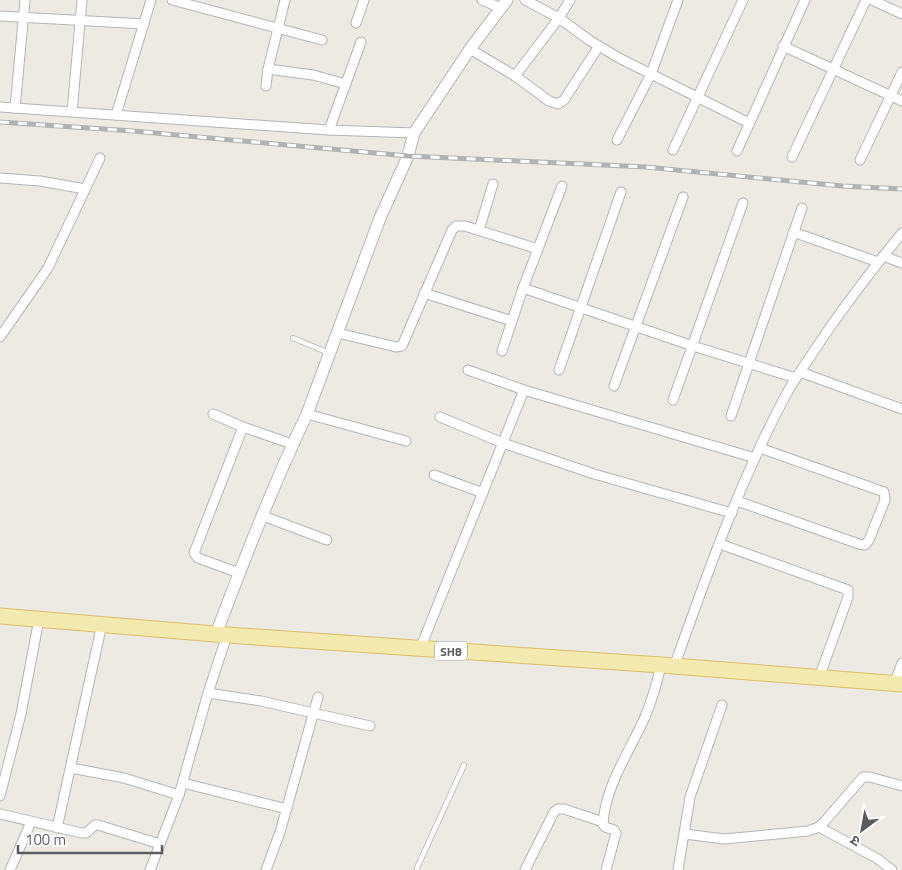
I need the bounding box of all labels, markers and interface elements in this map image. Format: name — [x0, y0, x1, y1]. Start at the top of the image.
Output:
road number: SH8 — [435, 641, 467, 660]
north arrow — [837, 805, 887, 855]
scale bar — [18, 822, 161, 854]
text: 100 m — [25, 828, 66, 851]
text: उ — [845, 830, 864, 853]

